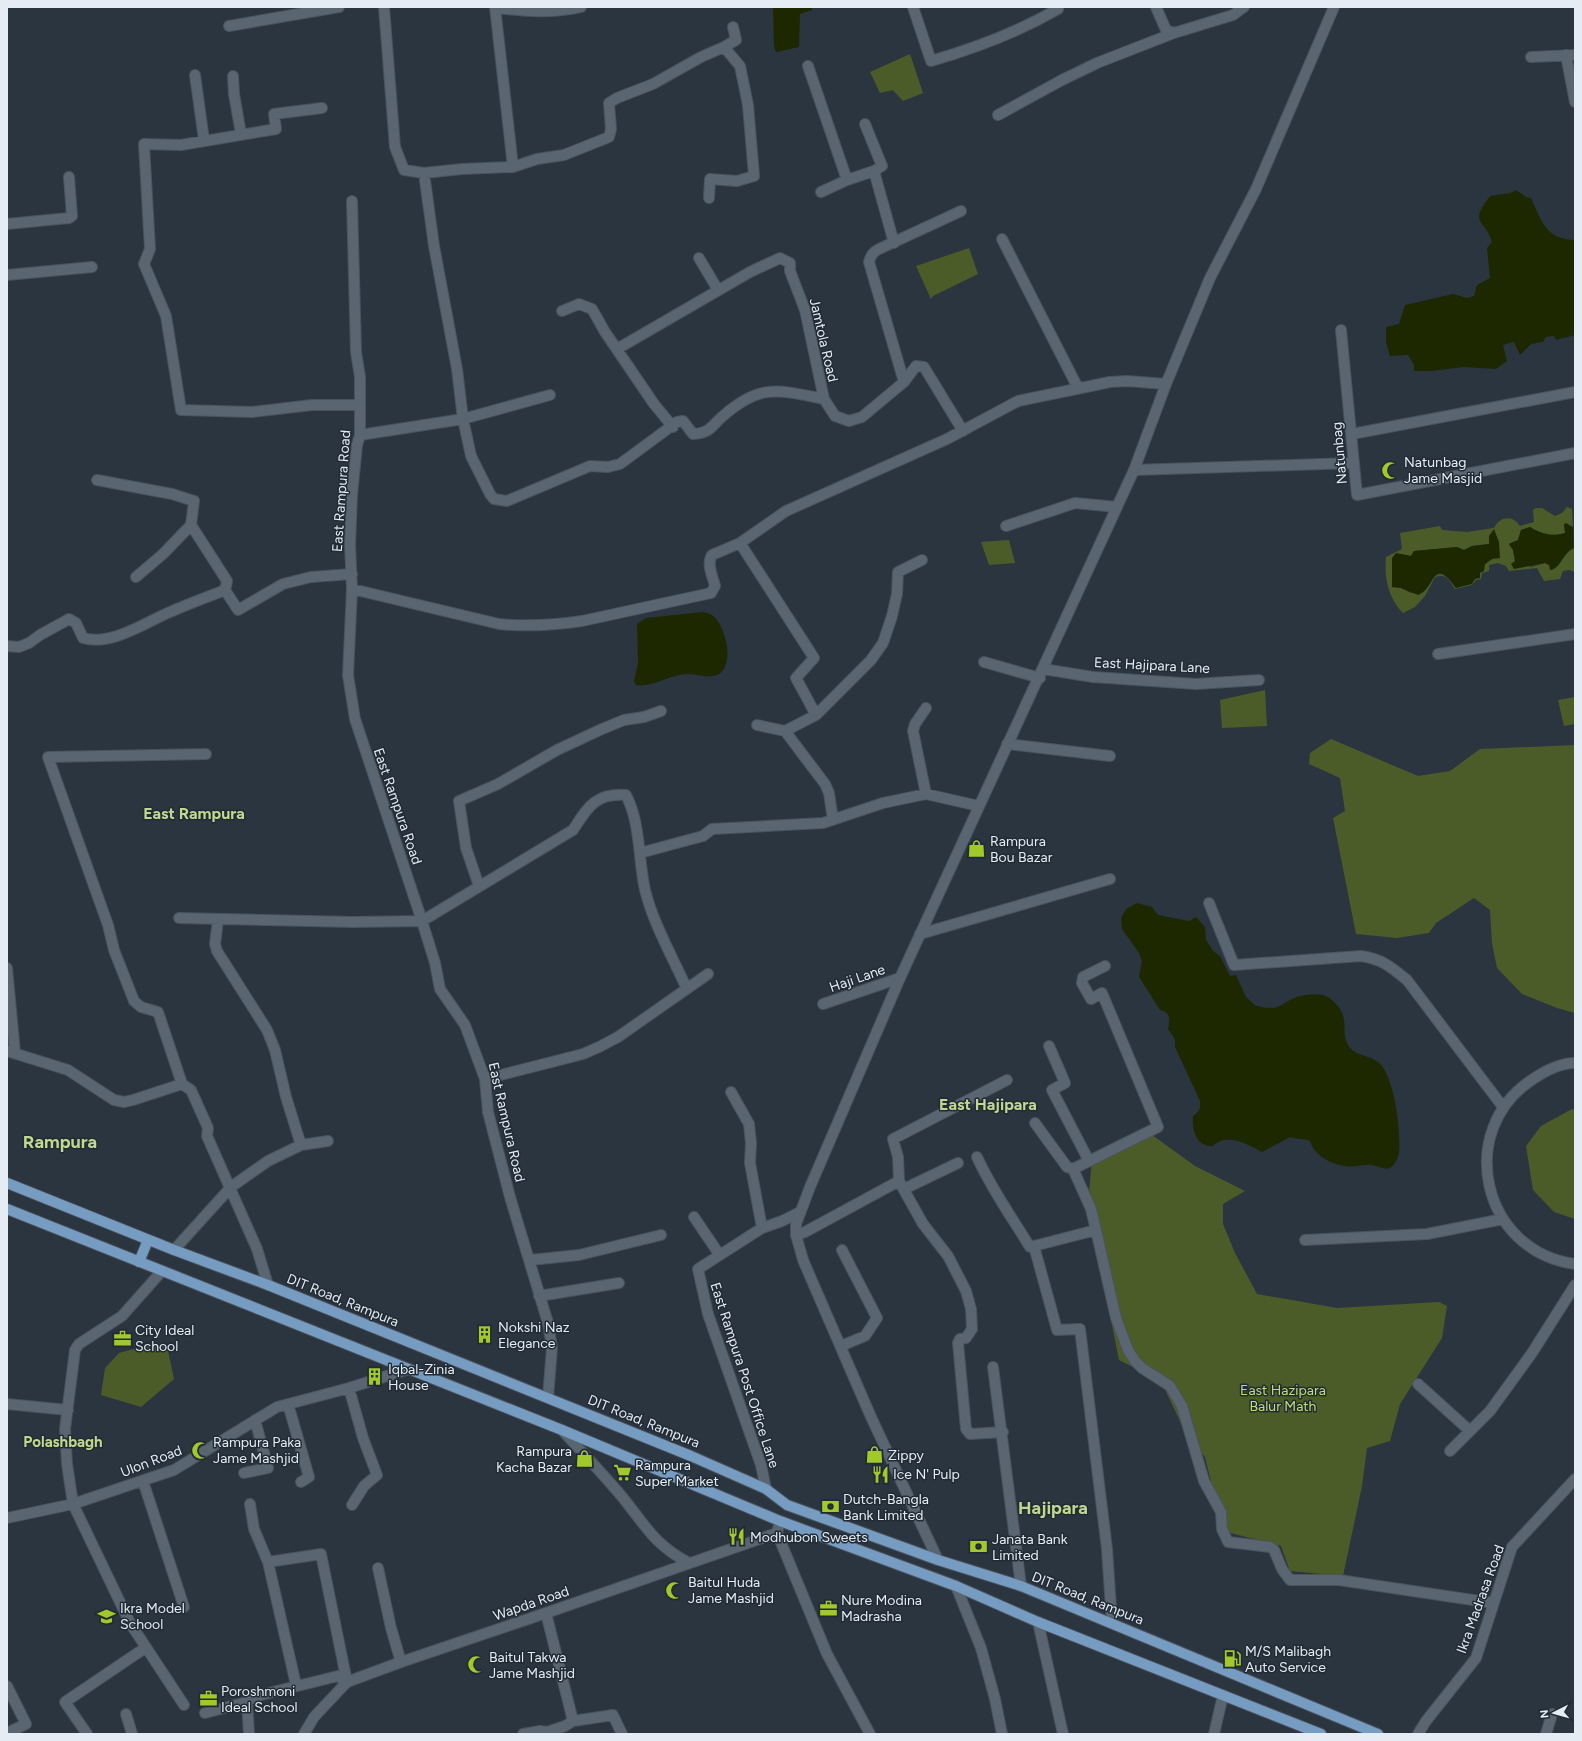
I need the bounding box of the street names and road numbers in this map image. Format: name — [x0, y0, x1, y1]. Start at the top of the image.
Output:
street label: Jamtola Road — [806, 297, 841, 384]
street label: Natunbag — [1328, 421, 1351, 485]
street label: East Rampura Road — [329, 430, 354, 553]
street label: East Hajipara Lane — [1094, 654, 1211, 677]
street label: East Rampura Road — [370, 746, 425, 867]
street label: Haji Lane — [827, 961, 888, 996]
street label: East Rampura Road — [484, 1061, 529, 1184]
street label: DIT Road, Rampura — [284, 1270, 401, 1331]
street label: East Rampura Post Office Lane — [706, 1280, 783, 1471]
street label: DIT Road, Rampura — [585, 1391, 702, 1452]
street label: Ulon Road — [118, 1442, 184, 1481]
street label: Ikra Madrasa Road — [1453, 1543, 1508, 1656]
street label: DIT Road, Rampura — [1029, 1568, 1146, 1629]
street label: Wapda Road — [491, 1583, 571, 1624]

